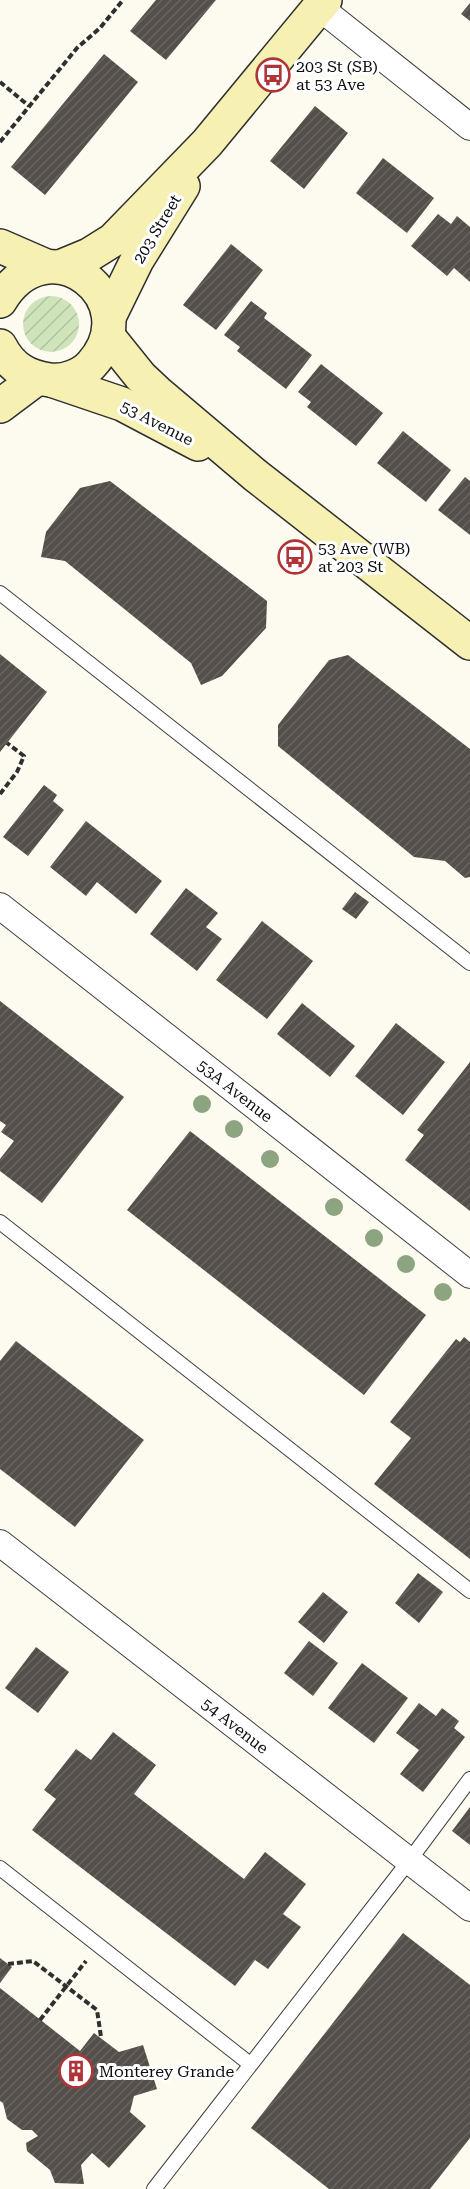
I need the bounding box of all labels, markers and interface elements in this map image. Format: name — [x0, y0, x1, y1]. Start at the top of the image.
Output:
bus stop icon: 203 St (SB) at 53 Ave — [255, 57, 291, 93]
place label: 203 St (SB) at 53 Ave — [296, 57, 378, 94]
street label: 203 Street — [129, 191, 185, 267]
street label: 53 Avenue — [117, 397, 197, 450]
bus stop icon: 53 Ave (WB) at 203 St — [277, 539, 313, 575]
place label: 53 Ave (WB) at 203 St — [318, 539, 410, 576]
street label: 53A Avenue — [193, 1056, 277, 1126]
street label: 54 Avenue — [198, 1694, 272, 1758]
building icon: Monterey Grande — [58, 2053, 94, 2089]
place label: Monterey Grande — [99, 2062, 235, 2081]

